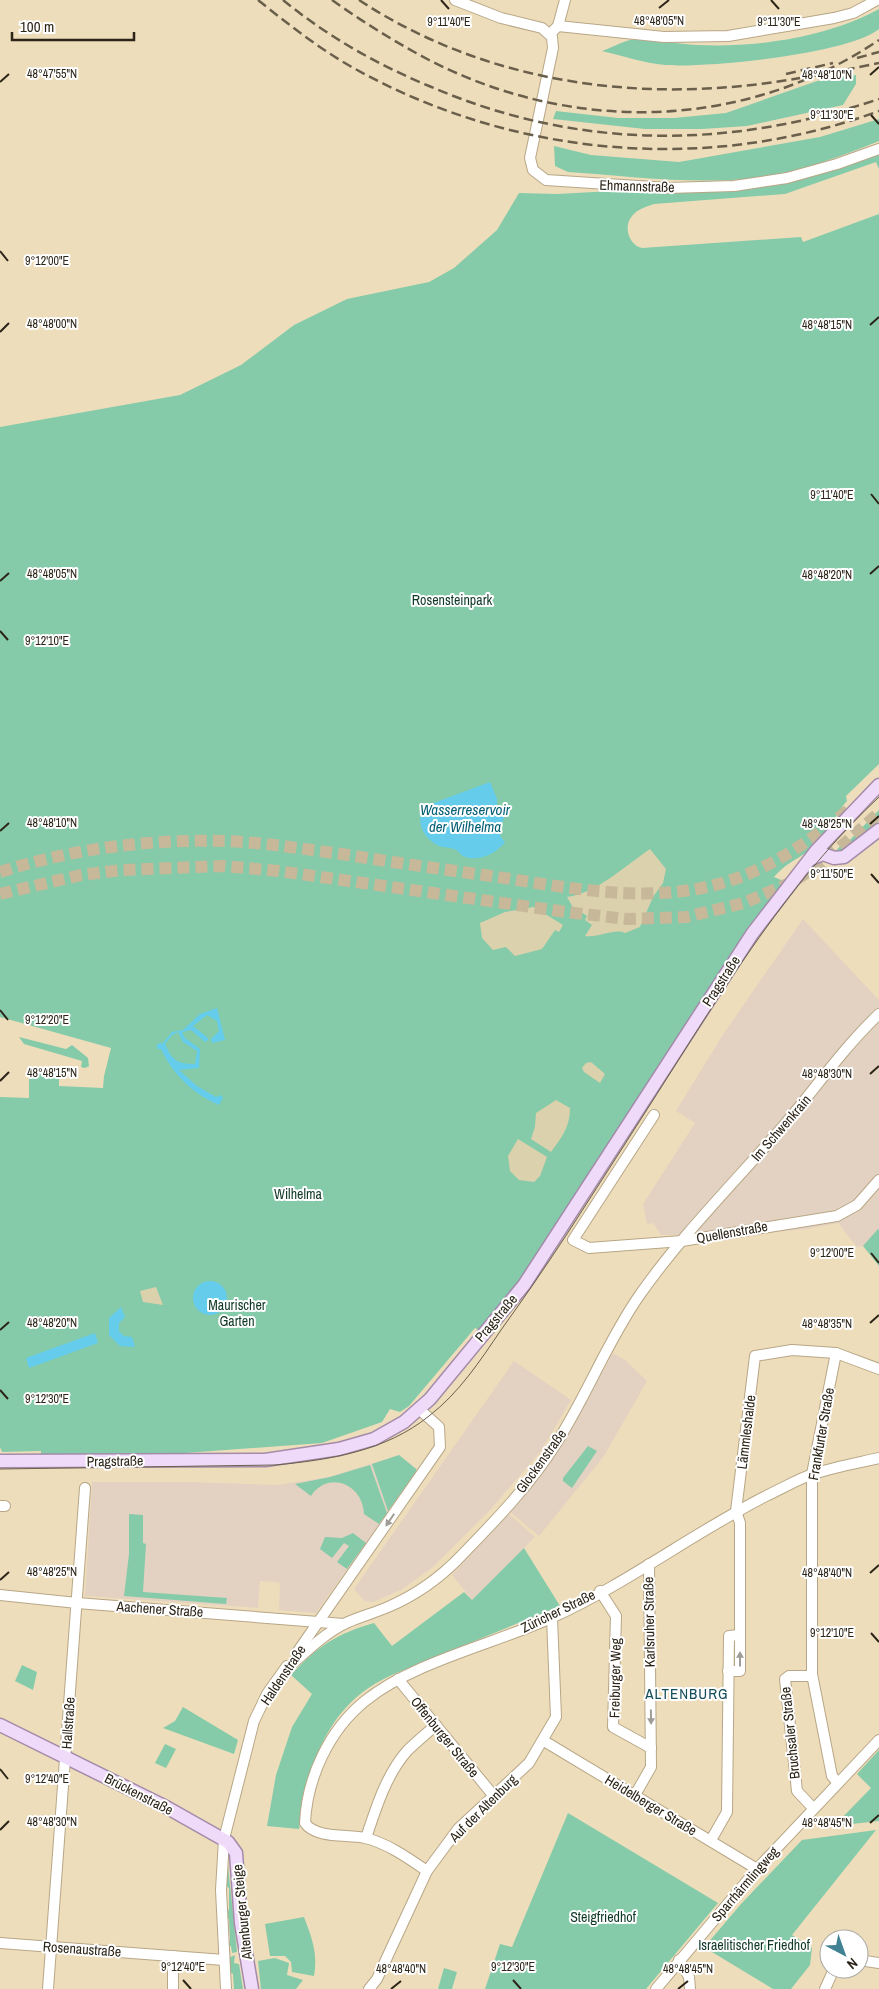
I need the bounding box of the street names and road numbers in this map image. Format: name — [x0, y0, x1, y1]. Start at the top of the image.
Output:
street label: Ehmannstraße — [599, 176, 675, 196]
street label: Pragstraße — [698, 952, 744, 1010]
street label: Im Schwenkrain — [747, 1091, 815, 1165]
street label: Quellenstraße — [695, 1217, 769, 1247]
street label: Pragstraße — [471, 1290, 521, 1346]
street label: Frankfurter Straße — [804, 1386, 838, 1482]
street label: Lämmleshalde — [733, 1394, 759, 1470]
street label: Glockenstraße — [512, 1426, 570, 1496]
street label: Pragstraße — [86, 1452, 144, 1470]
street label: Karlsruher Straße — [639, 1577, 659, 1667]
street label: Züricher Straße — [518, 1585, 598, 1637]
street label: Aachener Straße — [115, 1597, 204, 1621]
street label: Freiburger Weg — [605, 1637, 625, 1718]
street label: Haldenstraße — [256, 1641, 310, 1709]
street label: Bruchsaler Straße — [776, 1686, 804, 1780]
street label: Offenburger Straße — [407, 1693, 483, 1781]
street label: Hallstraße — [57, 1696, 79, 1750]
street label: Brückenstraße — [102, 1769, 176, 1819]
street label: Auf der Altenburg — [445, 1770, 521, 1846]
street label: Heidelberger Straße — [602, 1770, 700, 1840]
street label: Sparrhärmlingweg — [707, 1842, 783, 1925]
street label: Altenburger Steige — [228, 1863, 256, 1962]
street label: Rosenaustraße — [42, 1937, 122, 1961]

